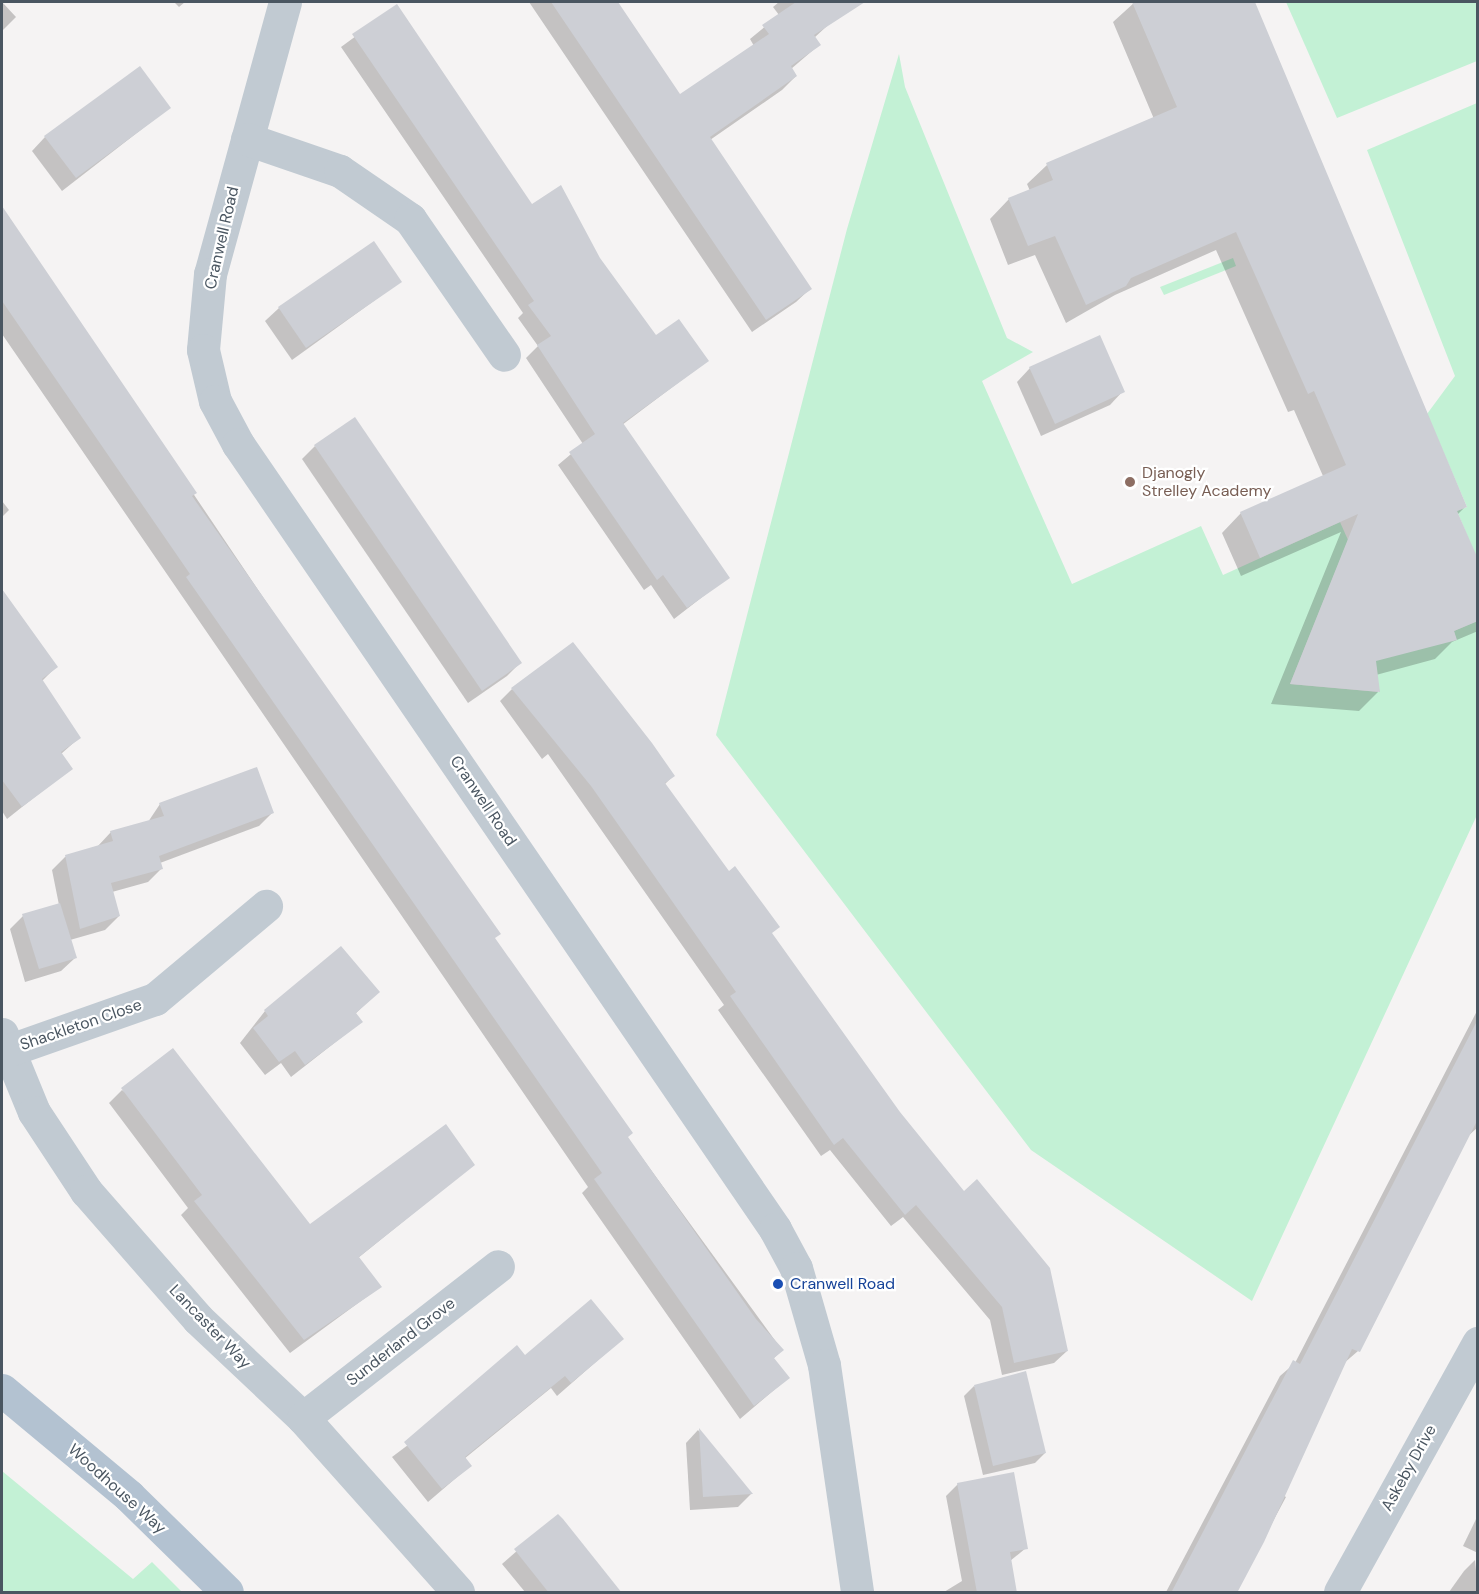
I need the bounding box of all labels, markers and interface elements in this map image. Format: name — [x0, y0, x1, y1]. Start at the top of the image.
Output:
street label: Cranwell Road — [201, 185, 243, 291]
place label: Djanogly Strelley Academy — [1142, 463, 1271, 501]
marker: Djanogly Strelley Academy — [1123, 475, 1137, 489]
street label: Cranwell Road — [446, 752, 520, 850]
street label: Shackleton Close — [18, 995, 144, 1055]
place label: Cranwell Road — [790, 1274, 895, 1294]
marker: Cranwell Road — [771, 1277, 785, 1291]
street label: Lancaster Way — [165, 1281, 255, 1373]
street label: Sunderland Grove — [343, 1294, 459, 1390]
street label: Askeby Drive — [1377, 1422, 1441, 1514]
street label: Woodhouse Way — [64, 1440, 170, 1538]

